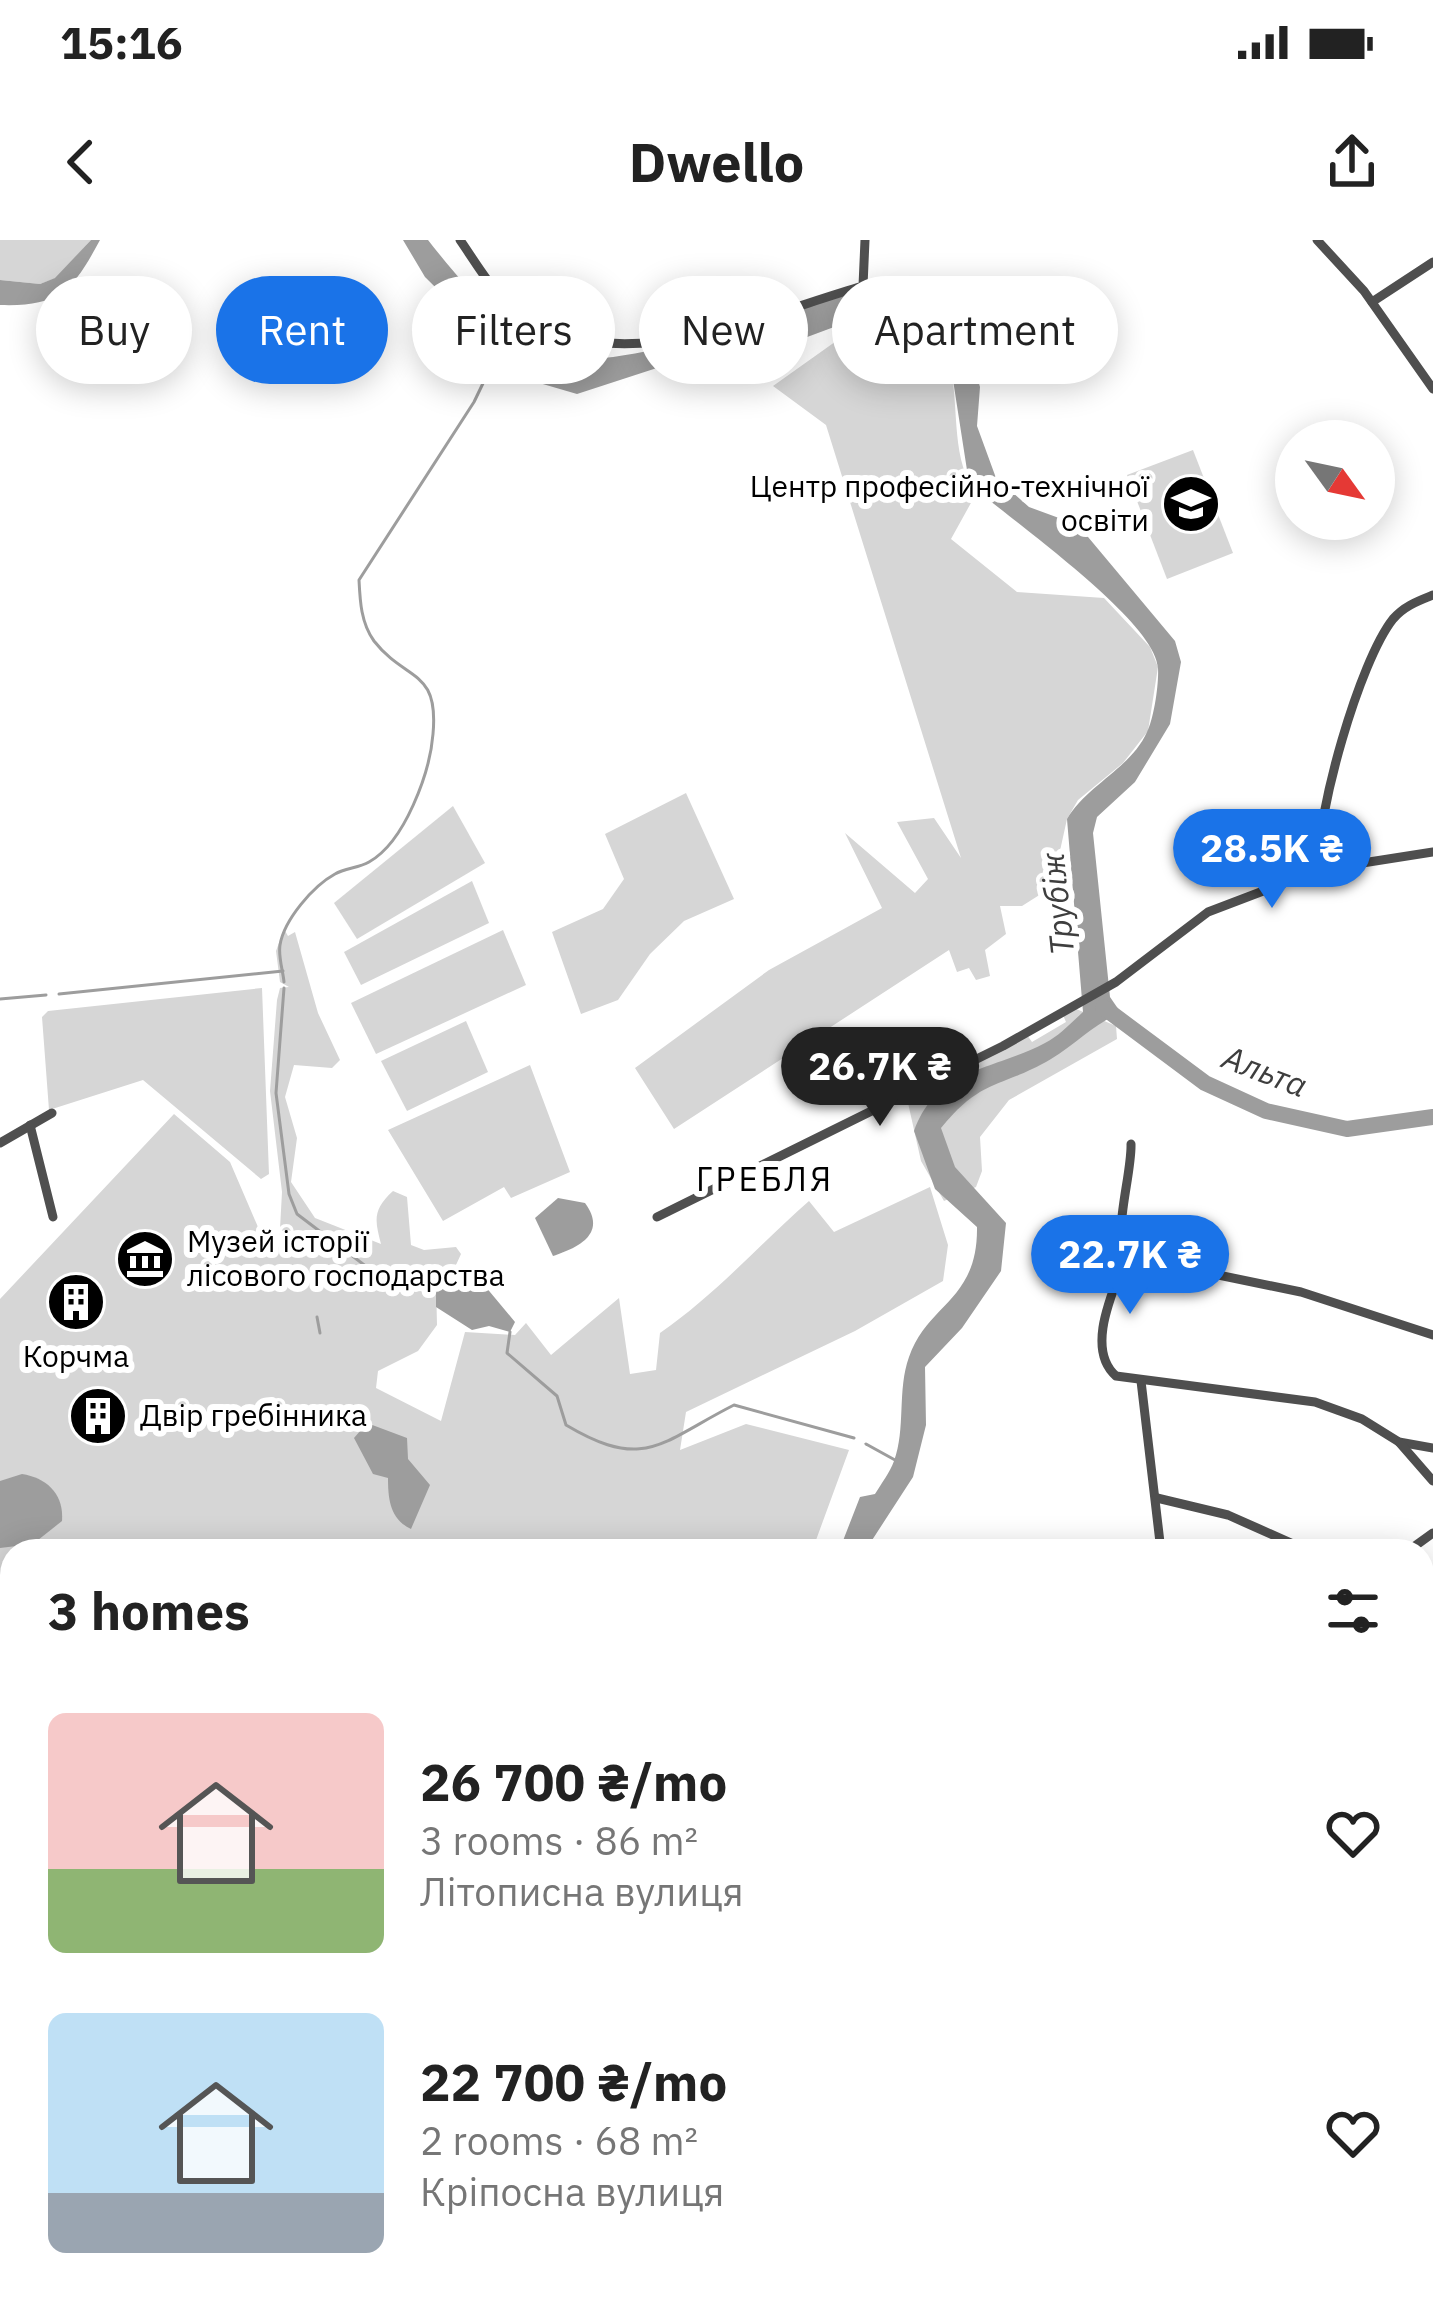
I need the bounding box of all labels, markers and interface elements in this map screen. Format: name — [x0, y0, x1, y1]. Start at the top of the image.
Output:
text: 15:16 — [60, 13, 183, 71]
text: Dwello — [629, 127, 804, 197]
icon: back — [48, 129, 114, 195]
icon: share — [1319, 129, 1385, 195]
chip: Buy — [36, 276, 192, 384]
chip: Rent — [216, 276, 388, 384]
chip: Filters — [412, 276, 615, 384]
chip: New — [639, 276, 808, 384]
chip: Apartment — [832, 276, 1118, 384]
north arrow — [1275, 420, 1395, 540]
map controls — [1275, 420, 1395, 540]
place label: Центр професійно-технічної освіти — [750, 466, 1150, 539]
school or university icon: Центр професійно-технічної освіти — [1160, 473, 1222, 535]
pin: 28.5K ₴ — [1161, 809, 1383, 911]
text: 28.5K ₴ — [1200, 822, 1344, 873]
water label: Трубіж — [1030, 851, 1083, 957]
pin: 26.7K ₴ — [769, 1027, 991, 1129]
water label: Альта — [1216, 1034, 1314, 1106]
text: 26.7K ₴ — [808, 1040, 952, 1091]
district label: ГРЕБЛЯ — [696, 1157, 834, 1200]
pin: 22.7K ₴ — [1019, 1215, 1241, 1317]
place label: Музей історії лісового господарства — [187, 1221, 505, 1294]
museum icon: Музей історії лісового господарства — [114, 1228, 176, 1290]
text: 22.7K ₴ — [1058, 1228, 1202, 1279]
building icon: Корчма — [45, 1271, 107, 1333]
place label: Корчма — [23, 1336, 129, 1375]
building icon: Двір гребінника — [67, 1385, 129, 1447]
place label: Двір гребінника — [140, 1395, 367, 1434]
text: 3 homes — [48, 1578, 250, 1644]
icon: filters — [1320, 1578, 1386, 1644]
text: 26 700 ₴/mo — [420, 1749, 727, 1815]
icon: home — [144, 1761, 288, 1905]
icon: heart — [1320, 1800, 1386, 1866]
text: 3 rooms · 86 m² — [420, 1815, 698, 1866]
text: Літописна вулиця — [420, 1866, 744, 1917]
text: 22 700 ₴/mo — [420, 2049, 727, 2115]
icon: home — [144, 2061, 288, 2205]
icon: heart — [1320, 2100, 1386, 2166]
text: 2 rooms · 68 m² — [420, 2115, 698, 2166]
text: Кріпосна вулиця — [420, 2166, 724, 2217]

